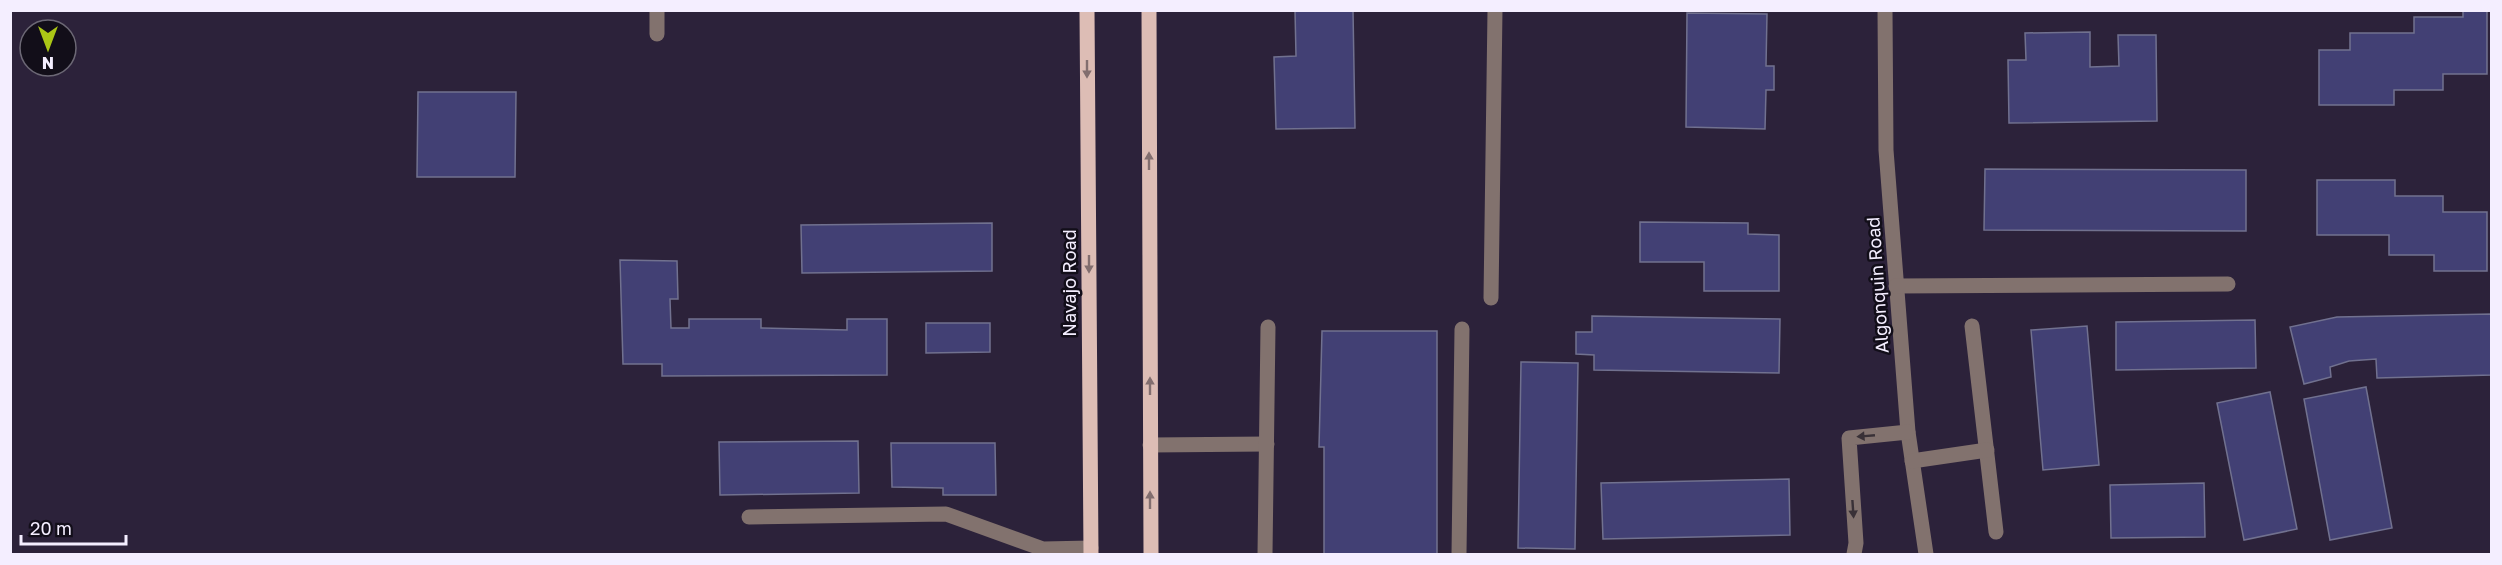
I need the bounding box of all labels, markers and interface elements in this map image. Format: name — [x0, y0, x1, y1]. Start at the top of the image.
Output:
north arrow — [18, 18, 78, 78]
text: N — [42, 53, 54, 73]
one-way arrow — [1082, 59, 1092, 78]
one-way arrow — [1144, 151, 1154, 170]
street label: Algonquin Road — [1861, 216, 1893, 354]
street label: Navajo Road — [1058, 229, 1080, 337]
one-way arrow — [1084, 254, 1093, 273]
one-way arrow — [1145, 377, 1155, 396]
one-way arrow — [1856, 431, 1875, 441]
one-way arrow — [1145, 490, 1155, 509]
one-way arrow — [1849, 499, 1858, 518]
scale bar — [21, 508, 126, 546]
text: 20 m — [30, 517, 72, 539]

